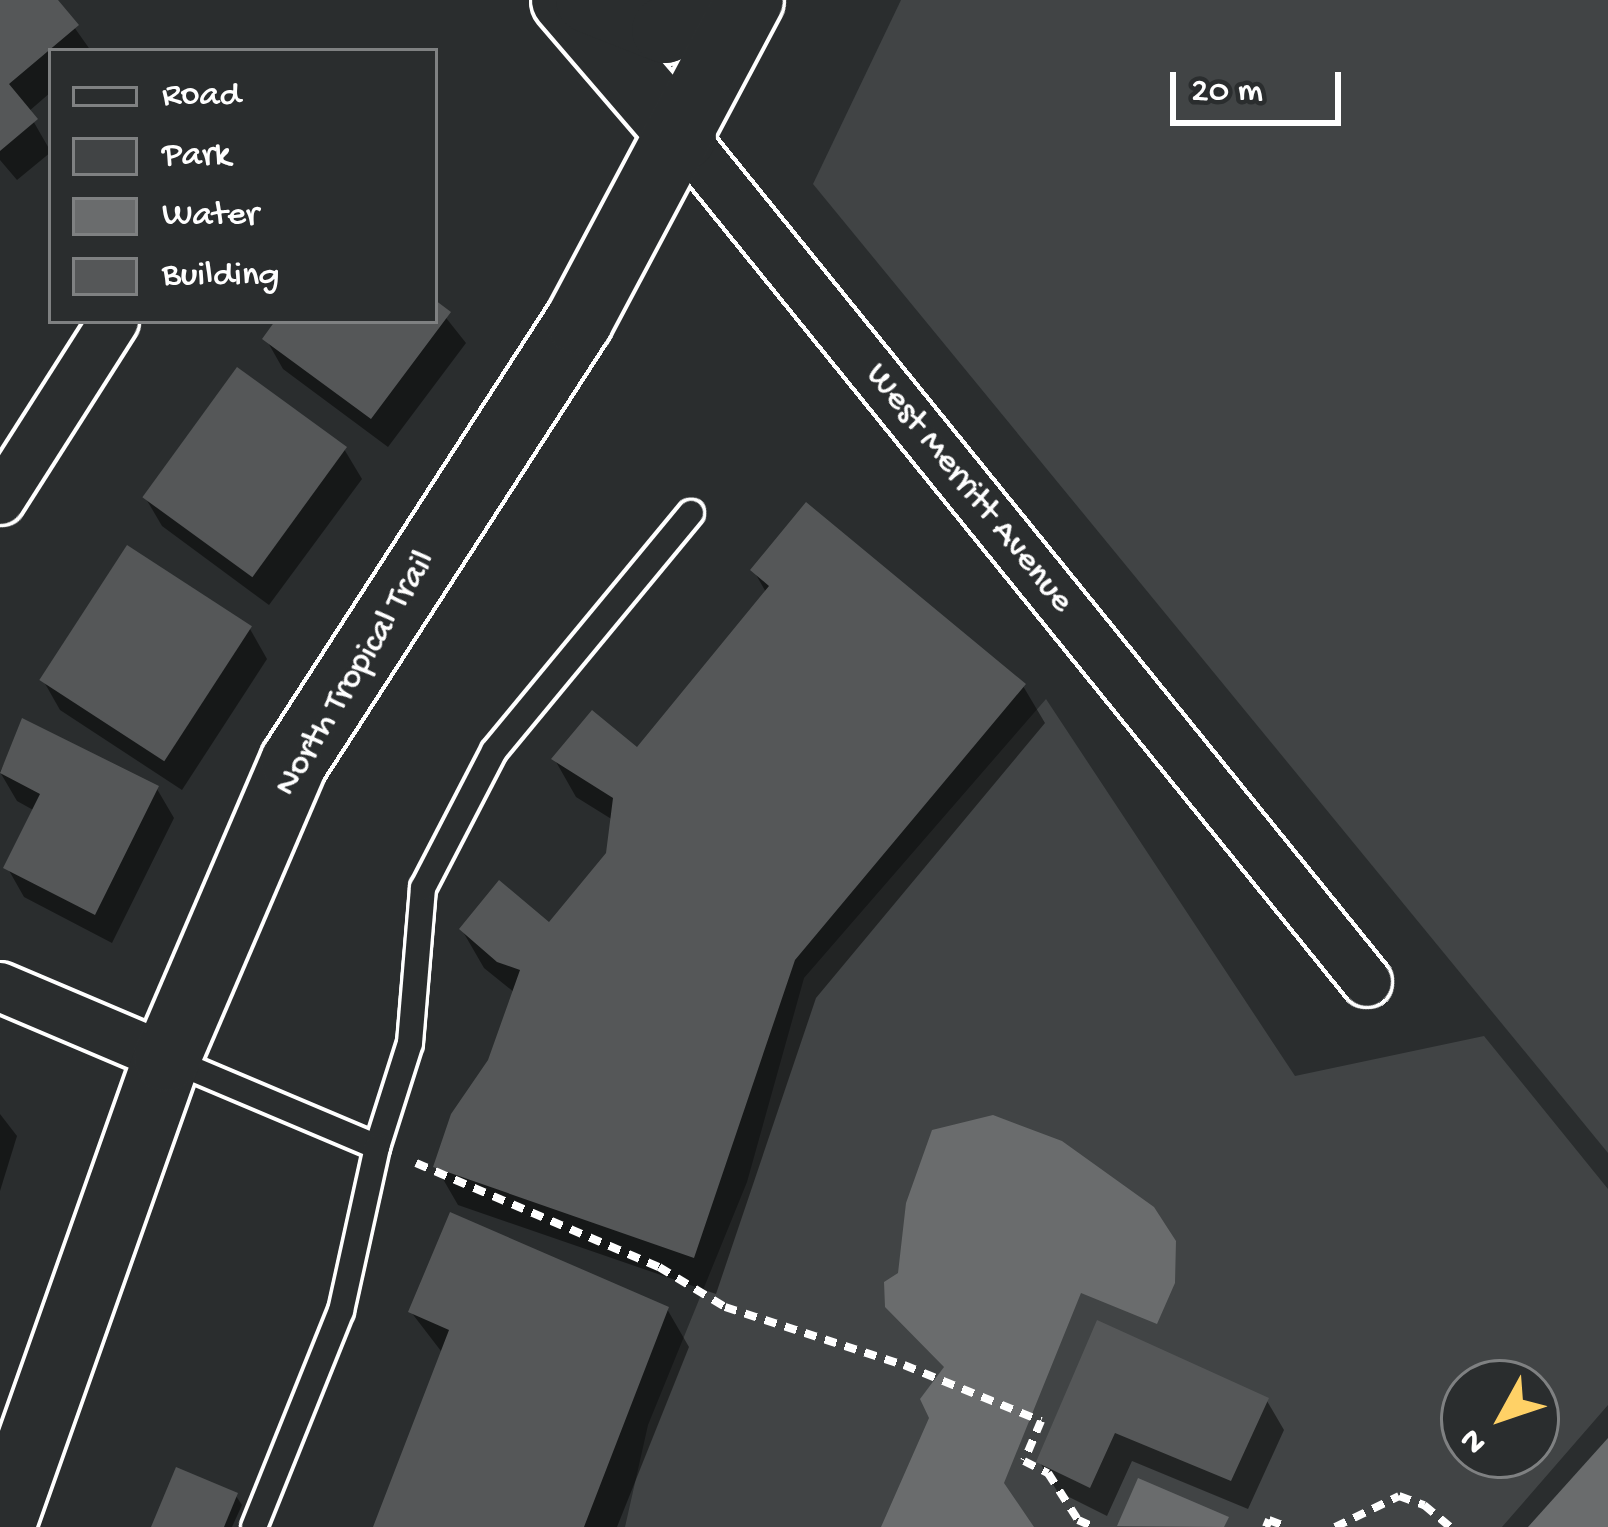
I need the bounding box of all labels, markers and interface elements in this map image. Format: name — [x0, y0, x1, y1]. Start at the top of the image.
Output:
legend — [48, 48, 438, 324]
scale bar — [1176, 48, 1347, 122]
text: 20 m — [1191, 71, 1263, 114]
text: Road — [162, 75, 241, 118]
text: Park — [162, 135, 231, 178]
text: Water — [162, 195, 259, 238]
text: Building — [162, 255, 280, 298]
street label: West Merritt Avenue — [854, 355, 1082, 623]
street label: North Tropical Trail — [266, 543, 446, 805]
north arrow — [1440, 1359, 1560, 1479]
text: N — [1453, 1420, 1496, 1461]

